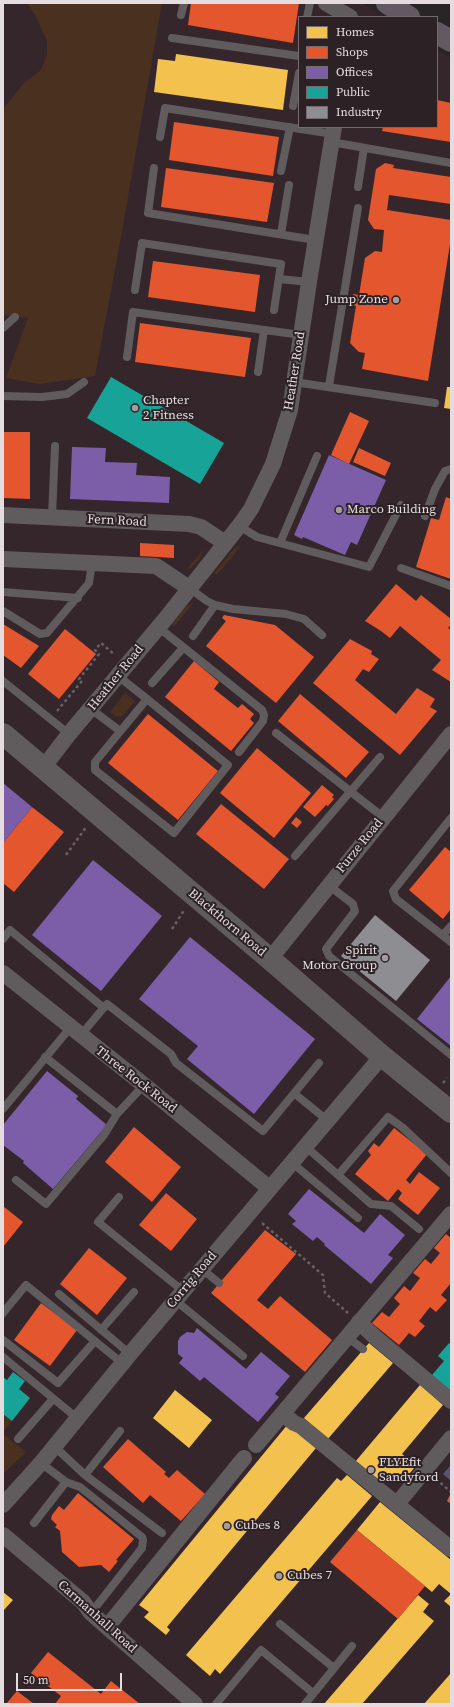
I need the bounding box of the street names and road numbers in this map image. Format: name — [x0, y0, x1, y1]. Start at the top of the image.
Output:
street label: Heather Road — [281, 330, 309, 412]
street label: Fern Road — [87, 512, 147, 530]
street label: Heather Road — [85, 642, 147, 714]
street label: Furze Road — [333, 816, 387, 876]
street label: Blackthorn Road — [185, 886, 269, 960]
street label: Three Rock Road — [92, 1044, 180, 1116]
street label: Corrig Road — [164, 1248, 220, 1312]
street label: Carmanhall Road — [54, 1577, 140, 1657]

